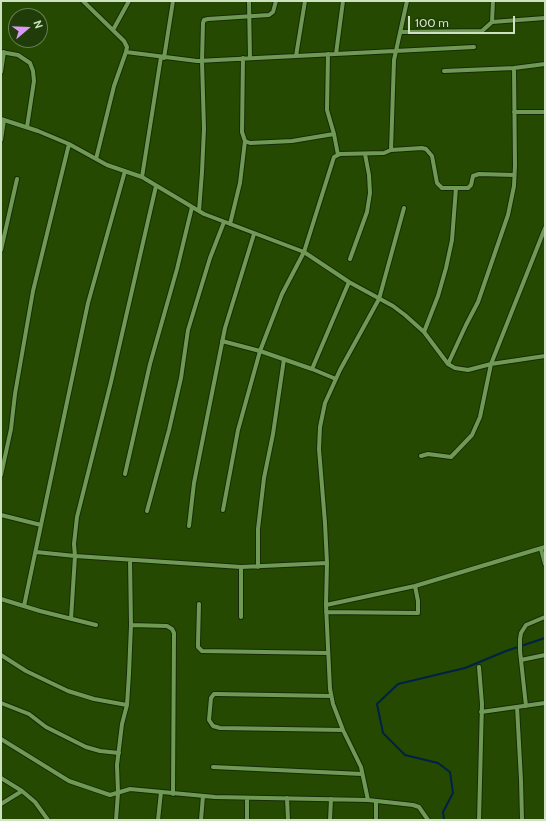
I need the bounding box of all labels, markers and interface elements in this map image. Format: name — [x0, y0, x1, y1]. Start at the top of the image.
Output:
north arrow — [8, 8, 48, 48]
scale bar — [410, 8, 517, 34]
text: 100 m — [415, 15, 449, 30]
text: N — [31, 18, 46, 30]

